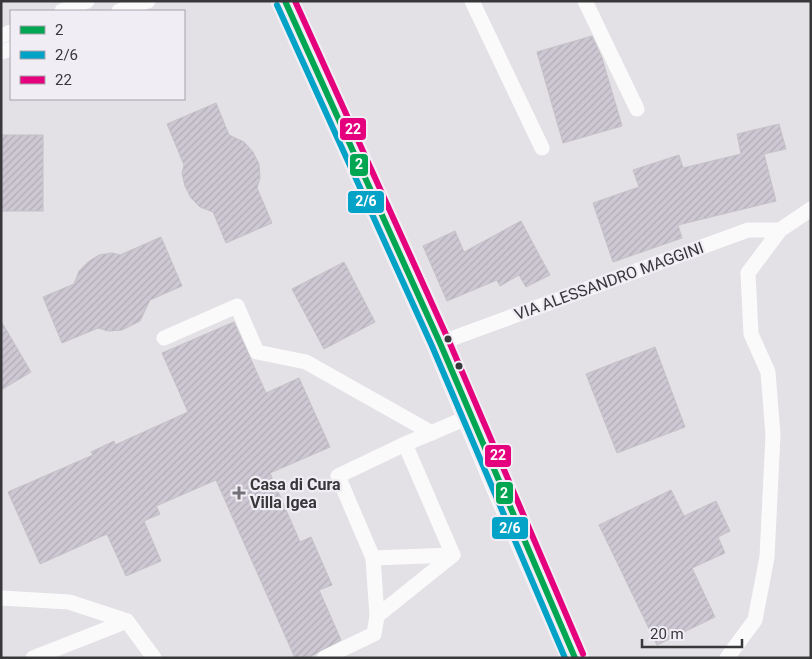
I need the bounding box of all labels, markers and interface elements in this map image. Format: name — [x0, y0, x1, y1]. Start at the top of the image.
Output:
legend — [10, 10, 185, 100]
text: 2 — [55, 21, 63, 39]
text: 2/6 — [55, 46, 78, 64]
text: 22 — [55, 71, 72, 89]
line badge: 22 — [339, 117, 367, 141]
text: 22 — [345, 121, 361, 137]
line badge: 2 — [349, 153, 369, 177]
text: 2 — [355, 156, 363, 172]
line badge: 2/6 — [347, 190, 385, 214]
text: 2/6 — [355, 193, 377, 209]
street label: VIA ALESSANDRO MAGGINI — [512, 238, 706, 324]
unlabelled marker — [443, 334, 453, 344]
unlabelled marker — [454, 361, 464, 371]
line badge: 22 — [484, 444, 512, 468]
text: 22 — [490, 447, 506, 463]
place label: Casa di Cura Villa Igea — [250, 475, 341, 512]
line badge: 2 — [495, 481, 514, 505]
text: 2 — [500, 485, 508, 501]
marker: Casa di Cura Villa Igea — [232, 486, 246, 500]
line badge: 2/6 — [491, 516, 529, 540]
text: 2/6 — [499, 520, 521, 536]
scale bar — [642, 616, 742, 648]
text: 20 m — [650, 625, 684, 643]

